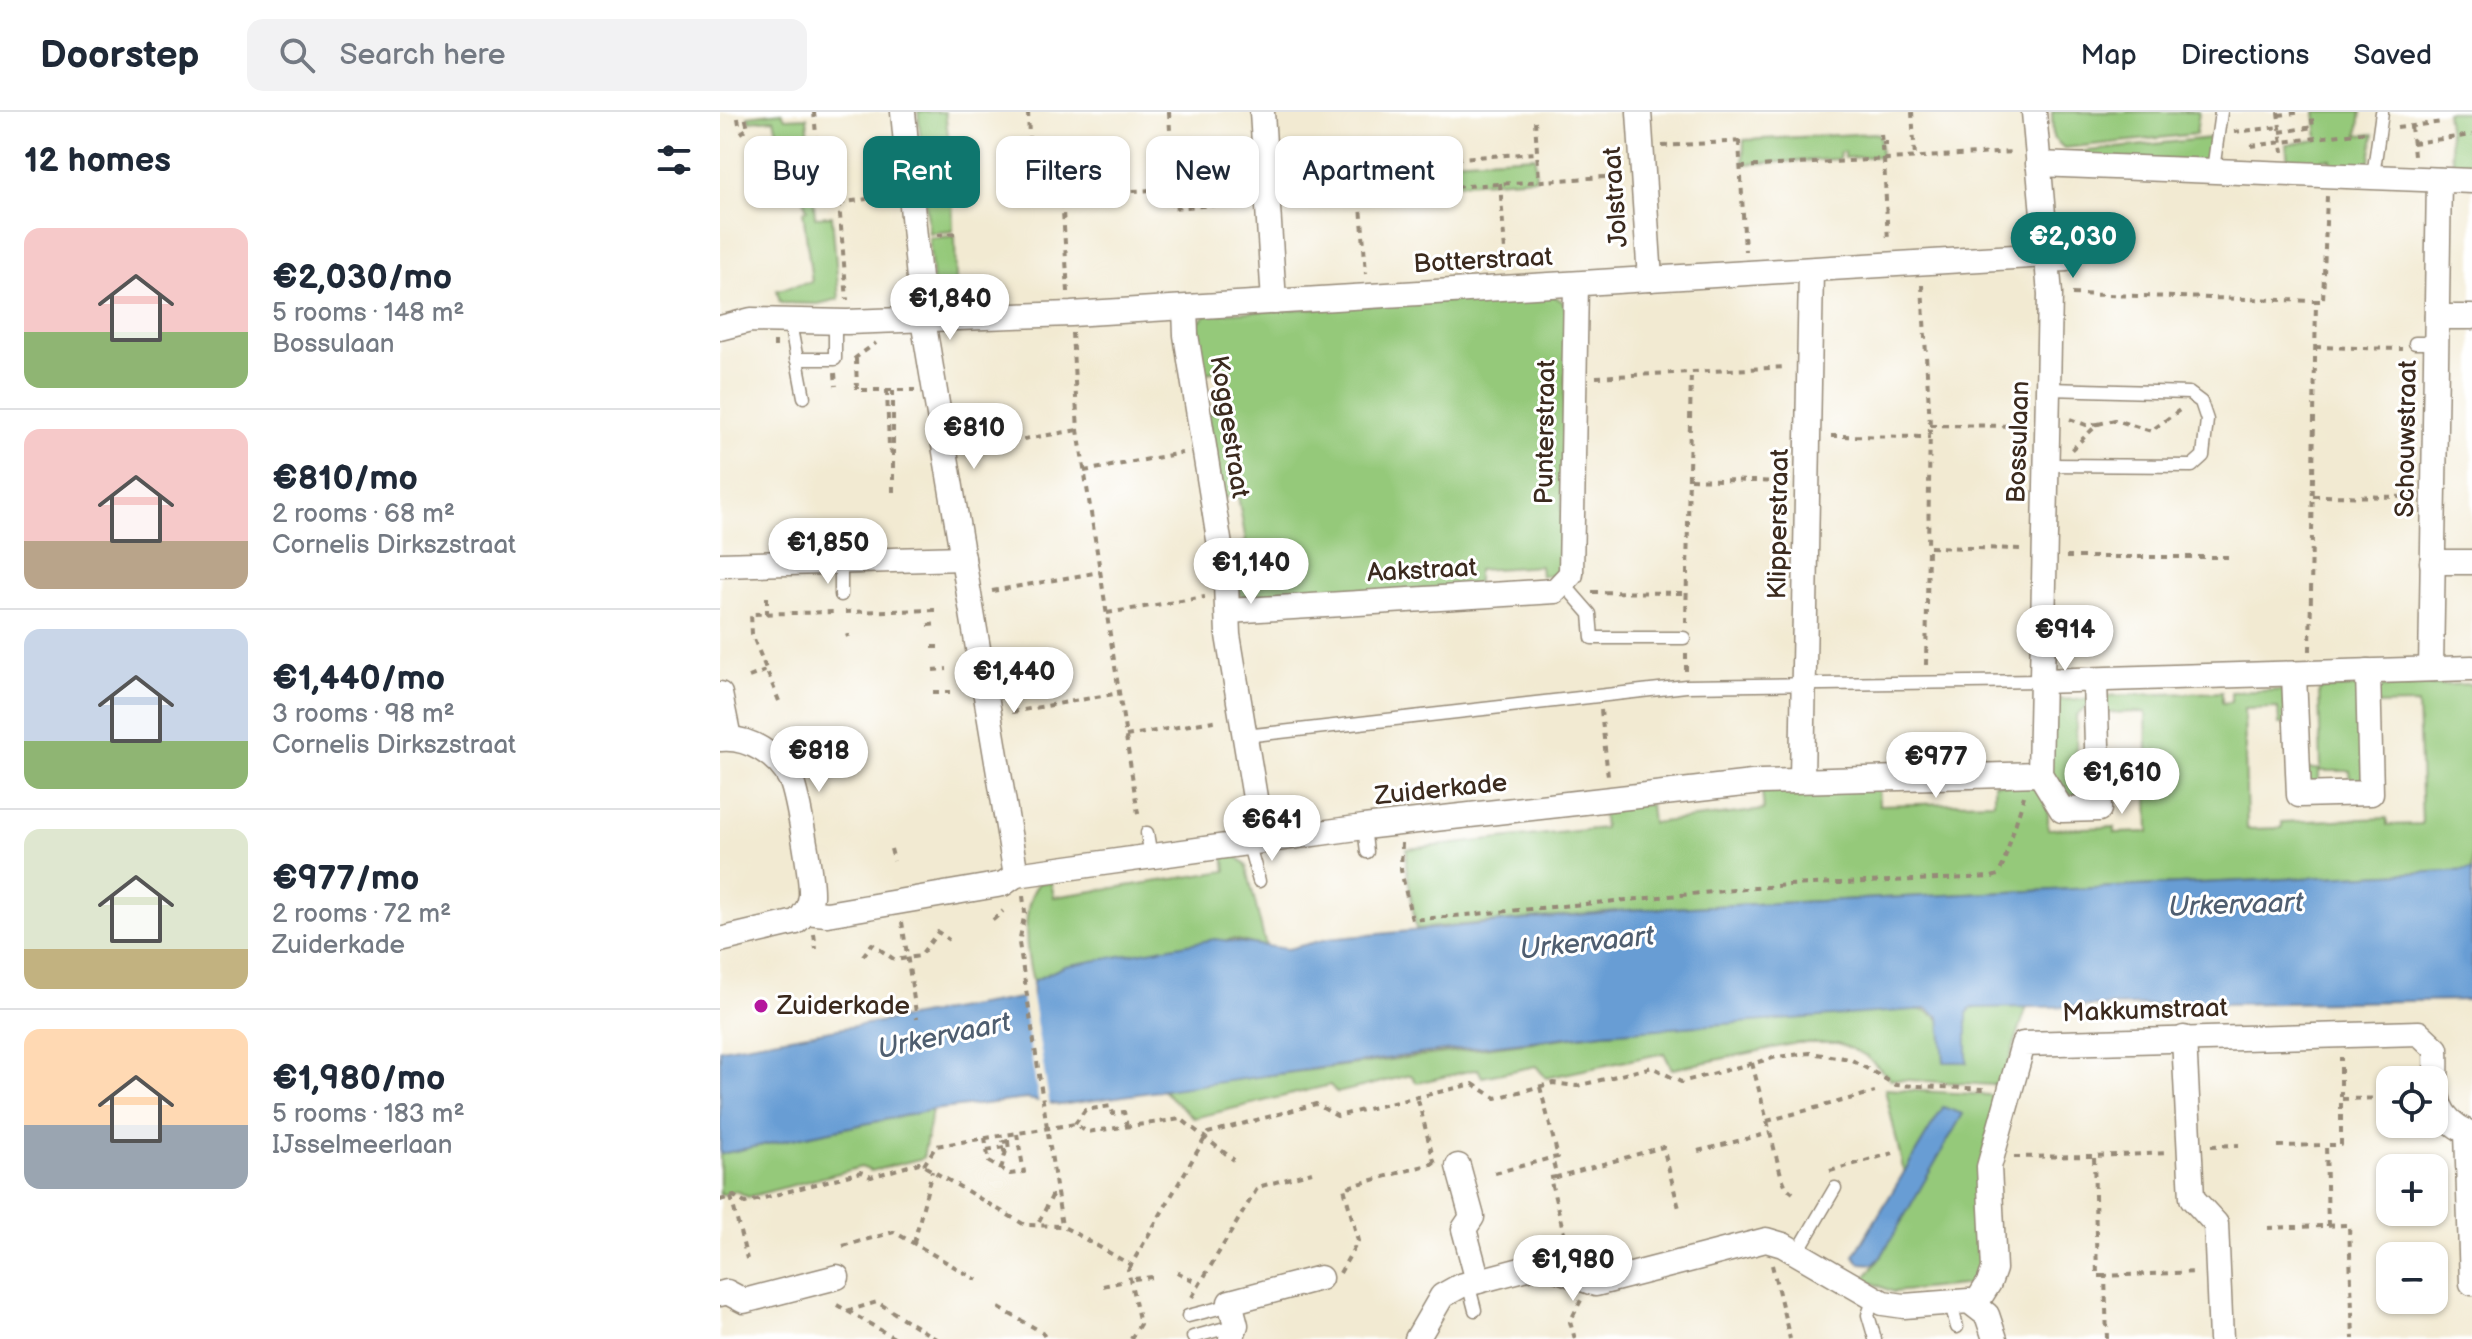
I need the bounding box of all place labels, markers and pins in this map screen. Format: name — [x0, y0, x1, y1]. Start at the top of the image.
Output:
pin: €2,030 — [2008, 212, 2138, 280]
pin: €1,840 — [885, 274, 1015, 342]
pin: €810 — [927, 403, 1021, 471]
pin: €1,850 — [763, 518, 893, 586]
pin: €1,140 — [1186, 538, 1316, 606]
pin: €914 — [2018, 605, 2112, 673]
pin: €1,440 — [949, 647, 1079, 715]
pin: €818 — [772, 726, 866, 794]
pin: €977 — [1889, 732, 1983, 800]
pin: €1,610 — [2057, 748, 2187, 816]
pin: €641 — [1225, 795, 1319, 863]
place label: Zuiderkade — [776, 991, 910, 1022]
marker: Zuiderkade — [752, 997, 770, 1015]
pin: €1,980 — [1508, 1235, 1638, 1303]

